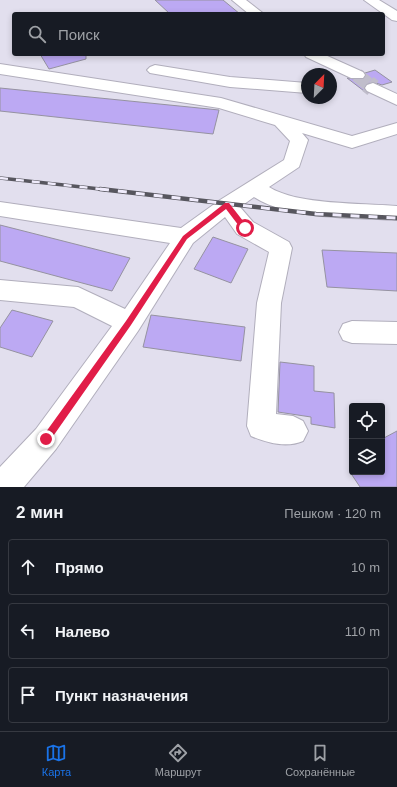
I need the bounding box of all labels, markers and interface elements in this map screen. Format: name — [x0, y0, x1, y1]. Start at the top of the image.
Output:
search box — [12, 12, 385, 56]
icon: search — [26, 23, 48, 45]
text: Поиск — [58, 26, 100, 43]
north arrow — [301, 68, 337, 104]
route start — [236, 219, 254, 237]
map controls — [349, 403, 385, 475]
button: locate — [349, 403, 385, 439]
route end — [37, 430, 55, 448]
button: layers — [349, 439, 385, 475]
text: 2 мин — [16, 503, 63, 522]
text: Пешком · 120 m — [284, 506, 381, 521]
icon: ahead — [17, 556, 39, 578]
text: Прямо — [55, 559, 104, 576]
text: 10 m — [351, 560, 380, 575]
icon: left — [17, 620, 39, 642]
text: Налево — [55, 623, 110, 640]
text: 110 m — [345, 624, 380, 639]
icon: arrive — [17, 684, 39, 706]
text: Пункт назначения — [55, 687, 188, 704]
tab: Карта — [42, 742, 71, 778]
tab: Маршрут — [155, 742, 202, 778]
tab: Сохранённые — [285, 742, 355, 778]

